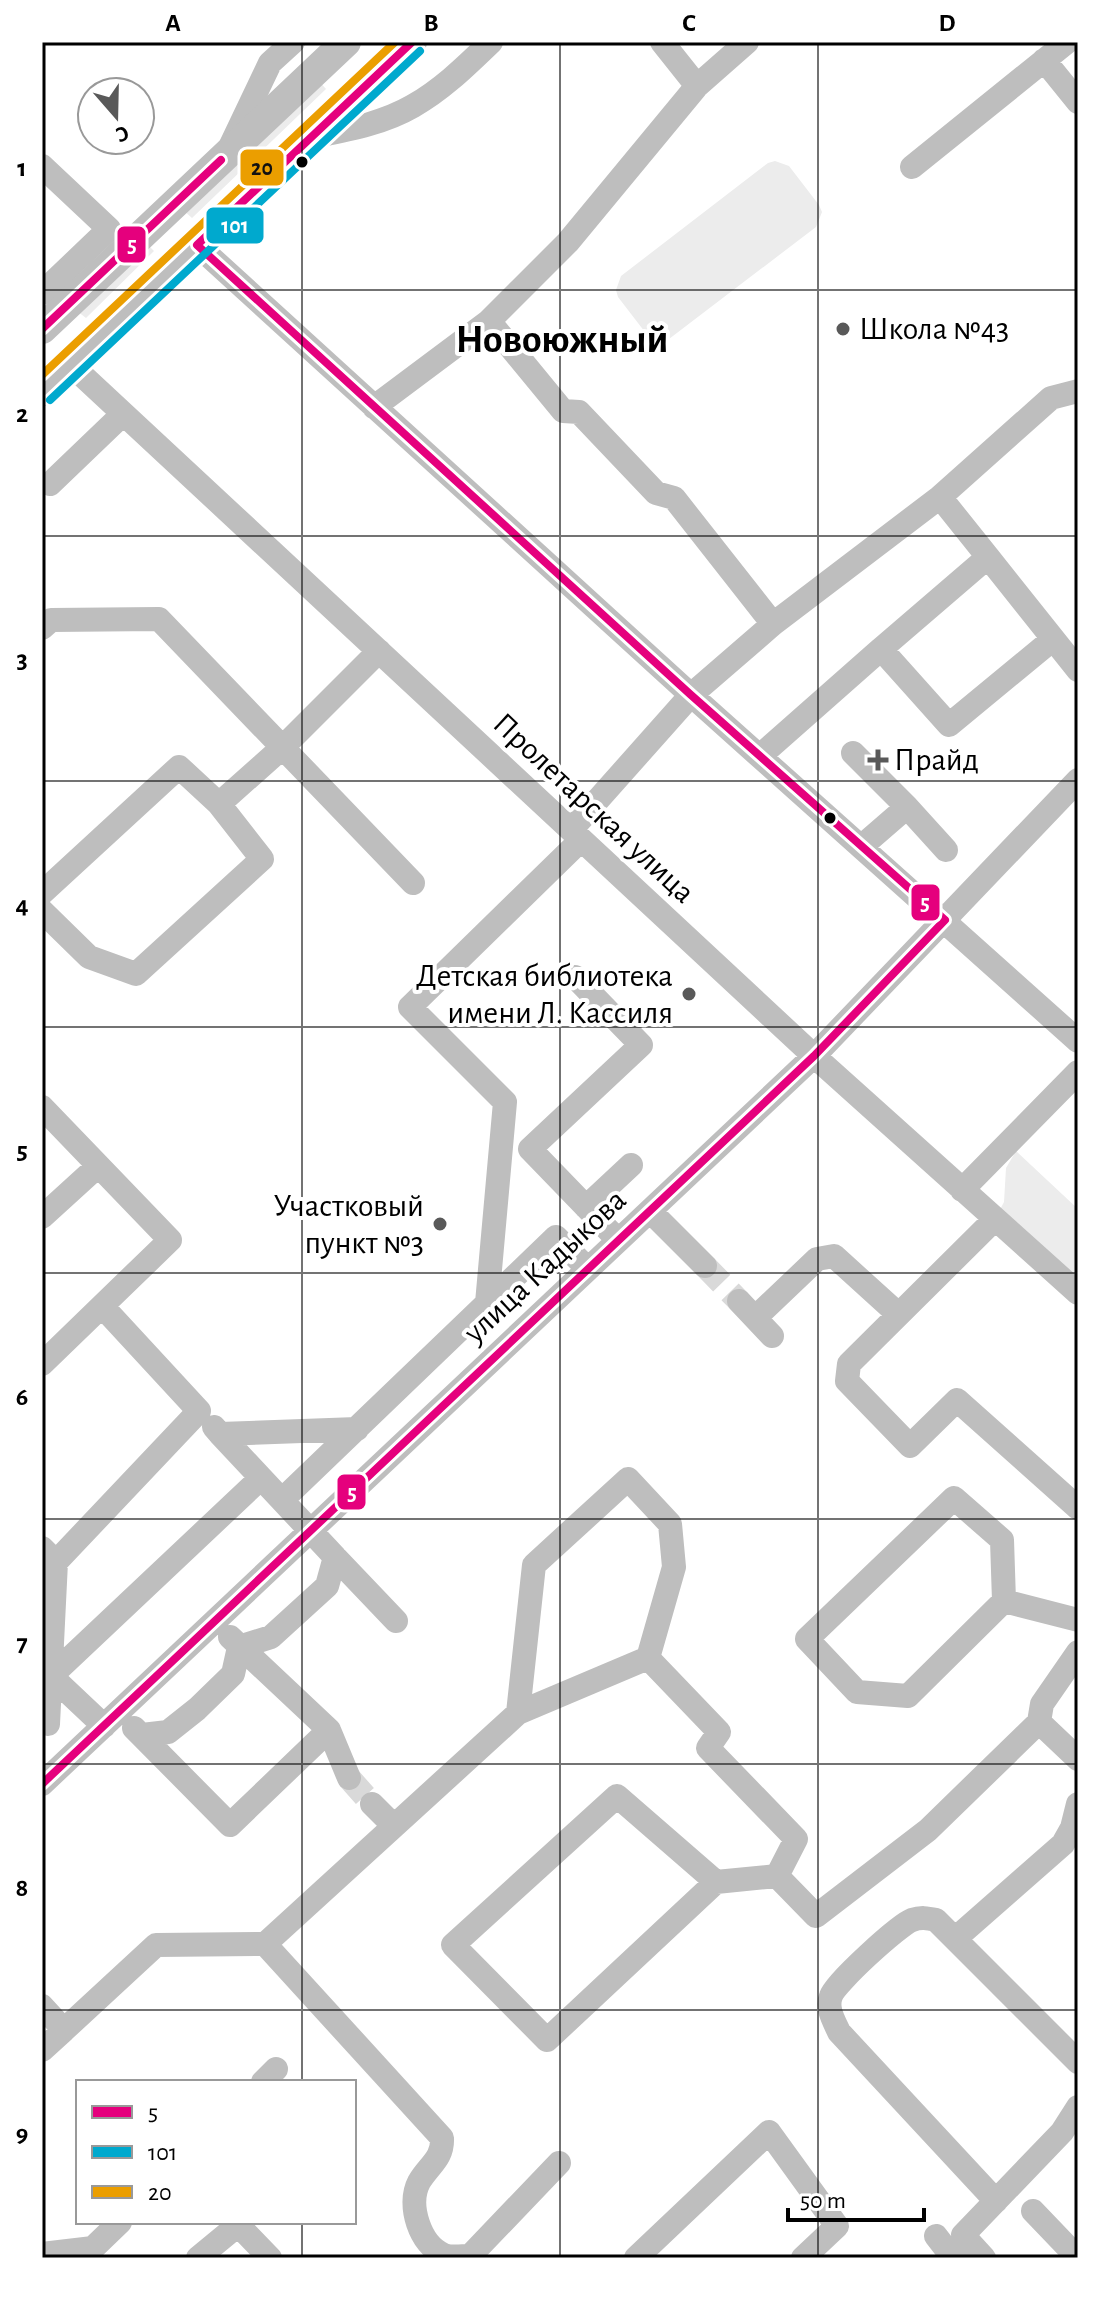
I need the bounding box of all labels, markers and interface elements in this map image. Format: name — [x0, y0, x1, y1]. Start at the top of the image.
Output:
text: A — [165, 10, 181, 36]
text: B — [423, 10, 439, 36]
text: C — [682, 10, 696, 36]
text: D — [938, 10, 956, 36]
north arrow — [76, 76, 156, 156]
text: С — [113, 121, 132, 146]
line badge: 20 — [239, 148, 285, 187]
unlabelled marker — [294, 154, 310, 170]
text: 1 — [17, 155, 27, 181]
text: 20 — [251, 157, 273, 179]
line badge: 101 — [205, 206, 265, 245]
text: 101 — [221, 215, 249, 237]
line badge: 5 — [116, 225, 147, 264]
text: 5 — [127, 234, 137, 256]
place label: Школа №43 — [859, 313, 1009, 345]
district label: Новоюжный — [456, 320, 669, 360]
marker: Школа №43 — [834, 320, 852, 338]
text: 2 — [16, 401, 28, 427]
text: 3 — [16, 647, 28, 673]
street label: Пролетарская улица — [487, 707, 701, 909]
place label: Прайд — [894, 744, 979, 776]
marker: Прайд — [869, 751, 887, 769]
unlabelled marker — [822, 810, 838, 826]
line badge: 5 — [910, 883, 941, 922]
text: 4 — [15, 892, 29, 918]
text: 5 — [920, 892, 930, 914]
place label: Детская библиотека имени Л. Кассиля — [416, 960, 673, 1029]
marker: Детская библиотека имени Л. Кассиля — [680, 985, 698, 1003]
text: 5 — [16, 1138, 28, 1164]
street label: улица Кадыкова — [457, 1183, 632, 1349]
place label: Участковый пункт №3 — [273, 1190, 424, 1259]
marker: Участковый пункт №3 — [431, 1215, 449, 1233]
text: 6 — [16, 1384, 28, 1410]
line badge: 5 — [336, 1473, 367, 1511]
text: 5 — [347, 1482, 357, 1504]
text: 7 — [16, 1630, 28, 1656]
text: 8 — [16, 1875, 28, 1901]
legend — [76, 2080, 356, 2224]
text: 5 — [148, 2101, 158, 2125]
text: 9 — [16, 2121, 28, 2147]
text: 101 — [148, 2141, 177, 2165]
scale bar — [788, 2172, 924, 2222]
text: 20 — [148, 2181, 172, 2205]
text: 50 m — [800, 2189, 846, 2213]

